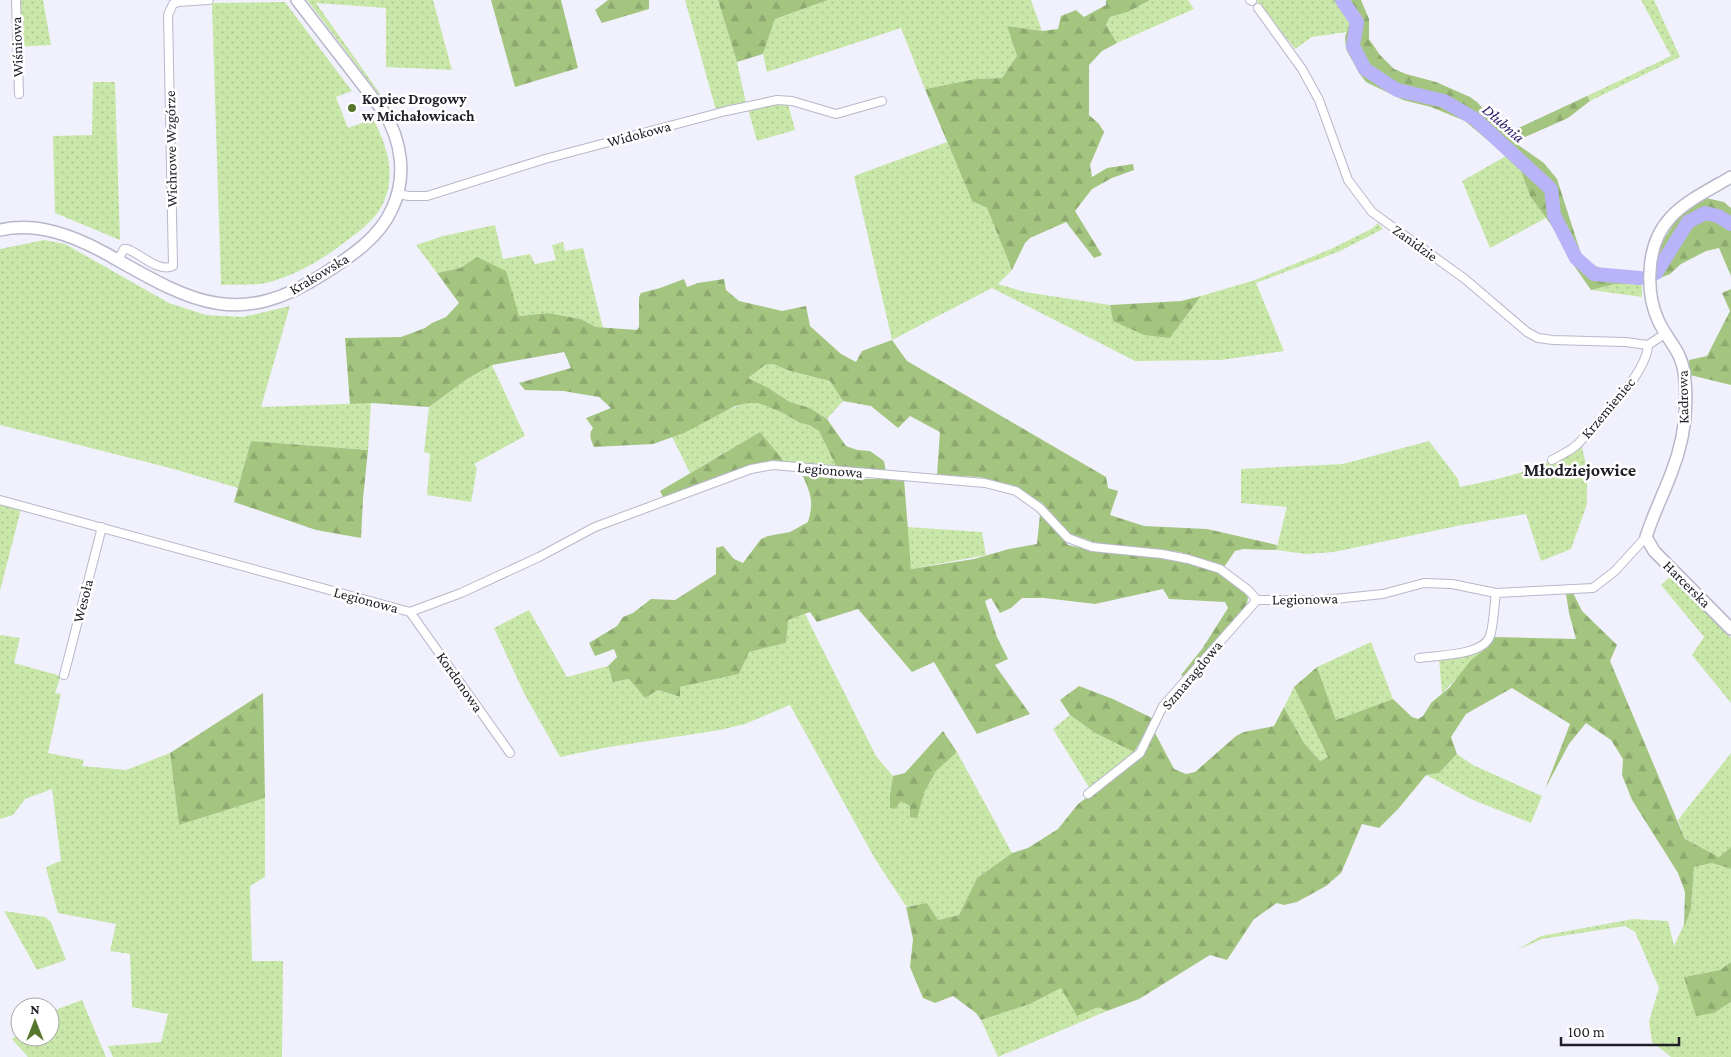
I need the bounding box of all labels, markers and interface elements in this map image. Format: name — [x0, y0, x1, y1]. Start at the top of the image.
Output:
street label: Wiśniowa — [8, 16, 26, 78]
street label: Wichrowe Wzgórze — [162, 90, 181, 208]
place label: Kopiec Drogowy w Michałowicach — [361, 91, 475, 124]
water label: Dłubnia — [1479, 101, 1528, 146]
marker: Kopiec Drogowy w Michałowicach — [346, 102, 358, 114]
street label: Widokowa — [605, 118, 673, 150]
street label: Zanidzie — [1389, 221, 1441, 265]
street label: Krakowska — [287, 250, 351, 298]
street label: Kadrowa — [1675, 370, 1691, 424]
street label: Krzemieniec — [1578, 374, 1638, 442]
street label: Legionowa — [796, 459, 864, 482]
district label: Młodziejowice — [1524, 460, 1636, 481]
street label: Harcerska — [1660, 557, 1714, 611]
street label: Wesoła — [70, 578, 96, 624]
street label: Legionowa — [332, 584, 400, 617]
street label: Legionowa — [1272, 590, 1338, 609]
street label: Szmaragdowa — [1159, 637, 1226, 713]
street label: Kordonowa — [433, 649, 487, 715]
north arrow — [10, 997, 60, 1047]
text: N — [30, 1001, 40, 1017]
scale bar — [1561, 1014, 1678, 1046]
text: 100 m — [1568, 1024, 1605, 1040]

